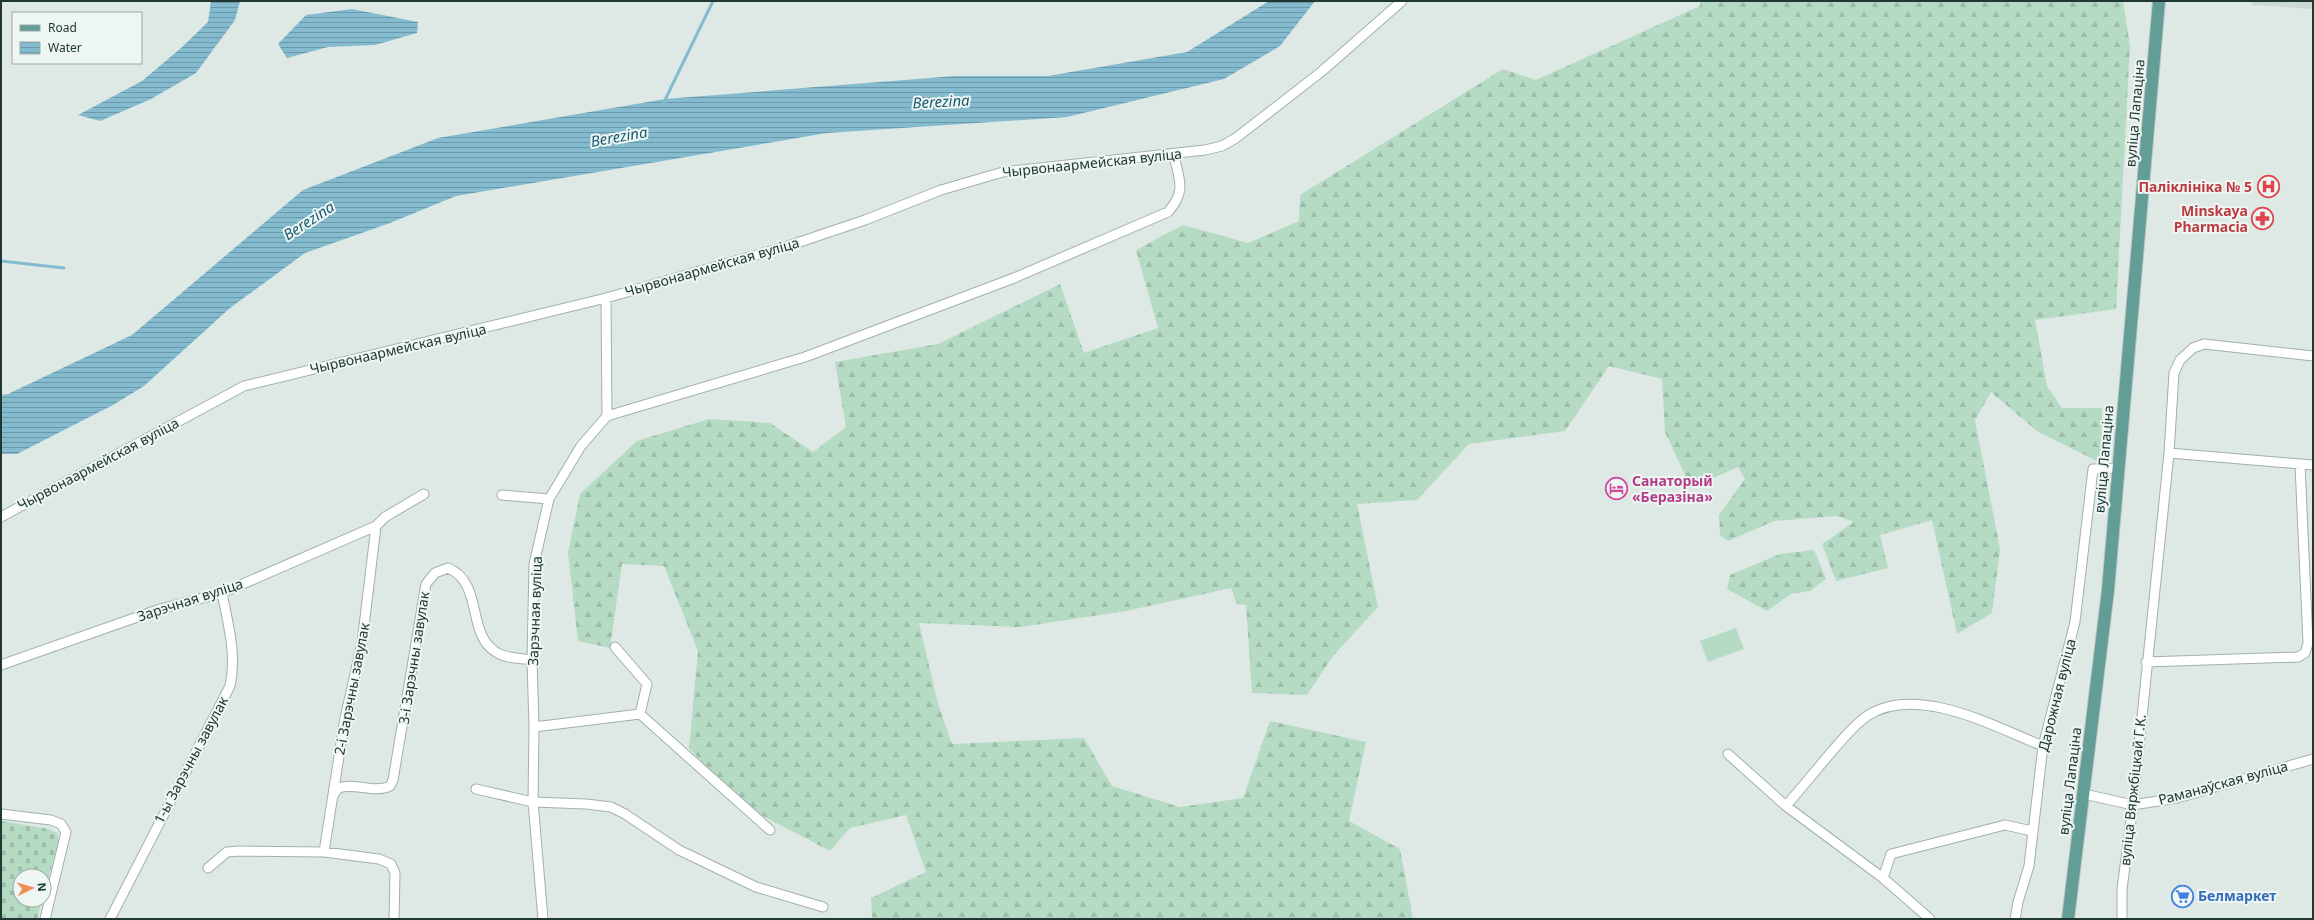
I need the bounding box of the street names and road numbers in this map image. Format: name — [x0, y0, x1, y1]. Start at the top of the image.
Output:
street label: вуліца Лапаціна — [2120, 58, 2149, 168]
street label: Чырвонаармейская вуліца — [1001, 144, 1183, 181]
street label: Чырвонаармейская вуліца — [622, 233, 801, 301]
street label: Чырвонаармейская вуліца — [308, 319, 488, 378]
street label: вуліца Лапаціна — [2089, 404, 2118, 514]
street label: Чырвонаармейская вуліца — [14, 413, 182, 514]
street label: Зарэчная вуліца — [523, 556, 546, 666]
street label: Зарэчная вуліца — [135, 574, 245, 626]
street label: 3-і Зарэчны завулак — [394, 590, 433, 726]
street label: 2-і Зарэчны завулак — [329, 621, 374, 757]
street label: Дарожная вуліца — [2033, 636, 2080, 753]
street label: 1-ы Зарэчны завулак — [149, 692, 232, 827]
street label: вуліца Вяржбіцкай Г.К. — [2115, 713, 2150, 867]
street label: вуліца Лапаціна — [2053, 726, 2086, 836]
street label: Раманаўская вуліца — [2156, 756, 2290, 809]

